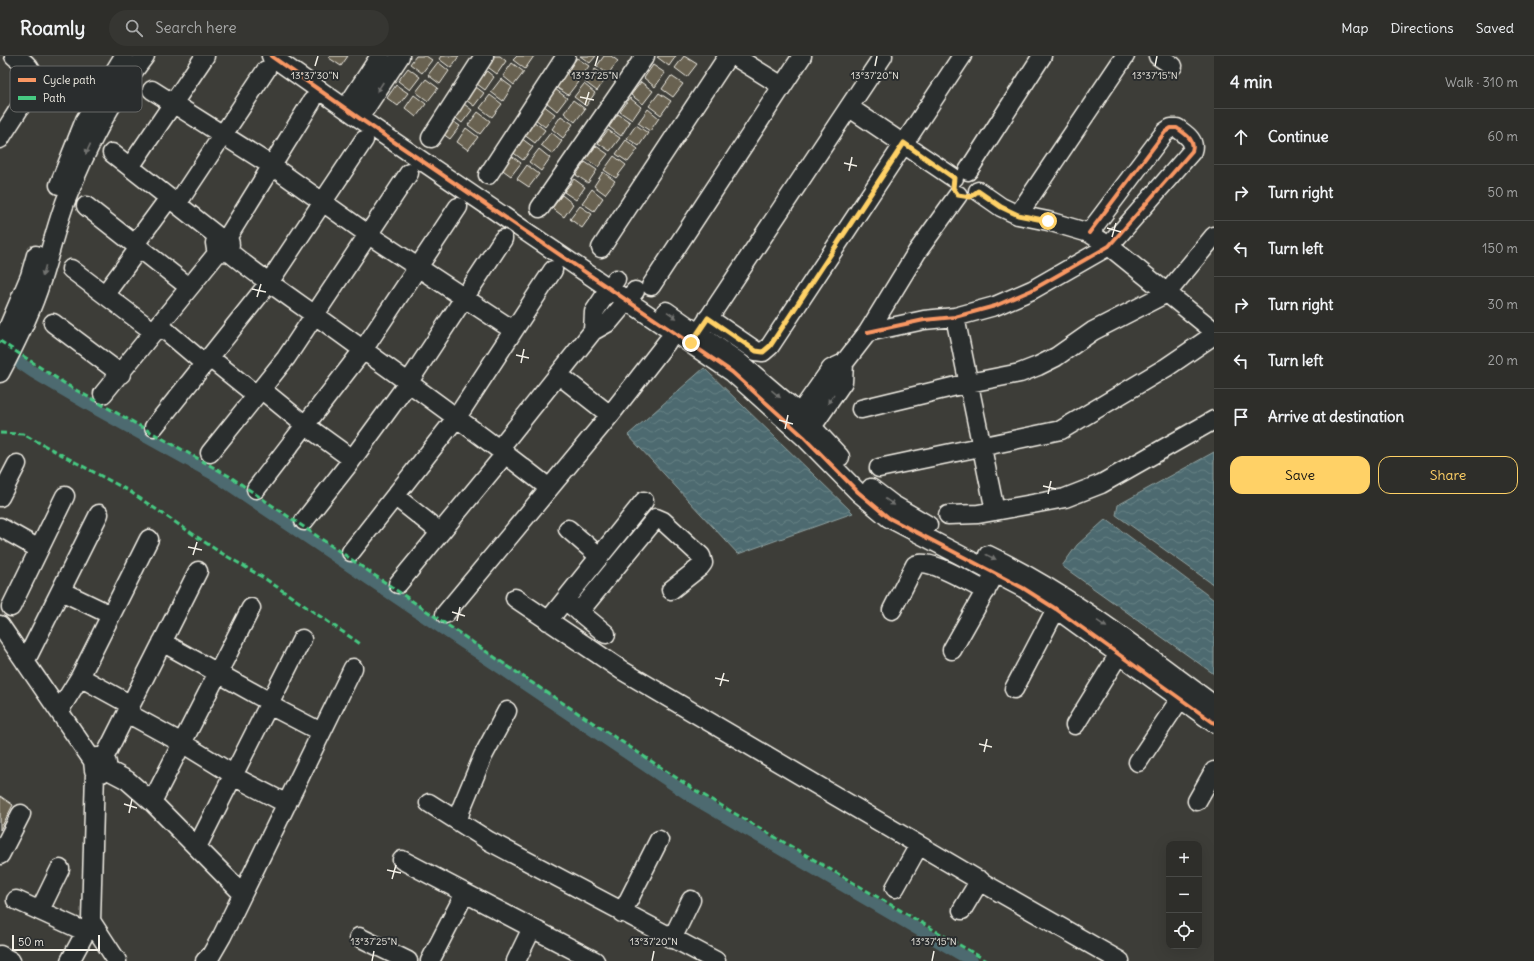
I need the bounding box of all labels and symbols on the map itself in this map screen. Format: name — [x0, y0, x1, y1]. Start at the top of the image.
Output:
legend — [10, 66, 142, 112]
text: 13°37'30"N — [291, 69, 339, 82]
text: 13°37'25"N — [571, 69, 619, 82]
text: 13°37'20"N — [851, 69, 899, 82]
text: 13°37'15"N — [1132, 69, 1178, 82]
text: Cycle path — [43, 73, 96, 87]
one-way arrow — [376, 81, 383, 93]
text: Path — [43, 91, 66, 105]
one-way arrow — [85, 143, 91, 155]
route start — [1039, 212, 1057, 230]
one-way arrow — [41, 265, 47, 277]
one-way arrow — [667, 311, 677, 319]
route end — [682, 334, 700, 352]
one-way arrow — [770, 389, 781, 398]
one-way arrow — [827, 394, 835, 404]
one-way arrow — [884, 499, 896, 506]
one-way arrow — [986, 553, 997, 560]
one-way arrow — [1097, 620, 1107, 628]
scale bar — [12, 933, 100, 952]
text: 13°37'25"N — [350, 935, 398, 948]
text: 13°37'20"N — [630, 935, 678, 948]
text: 13°37'15"N — [911, 935, 957, 948]

